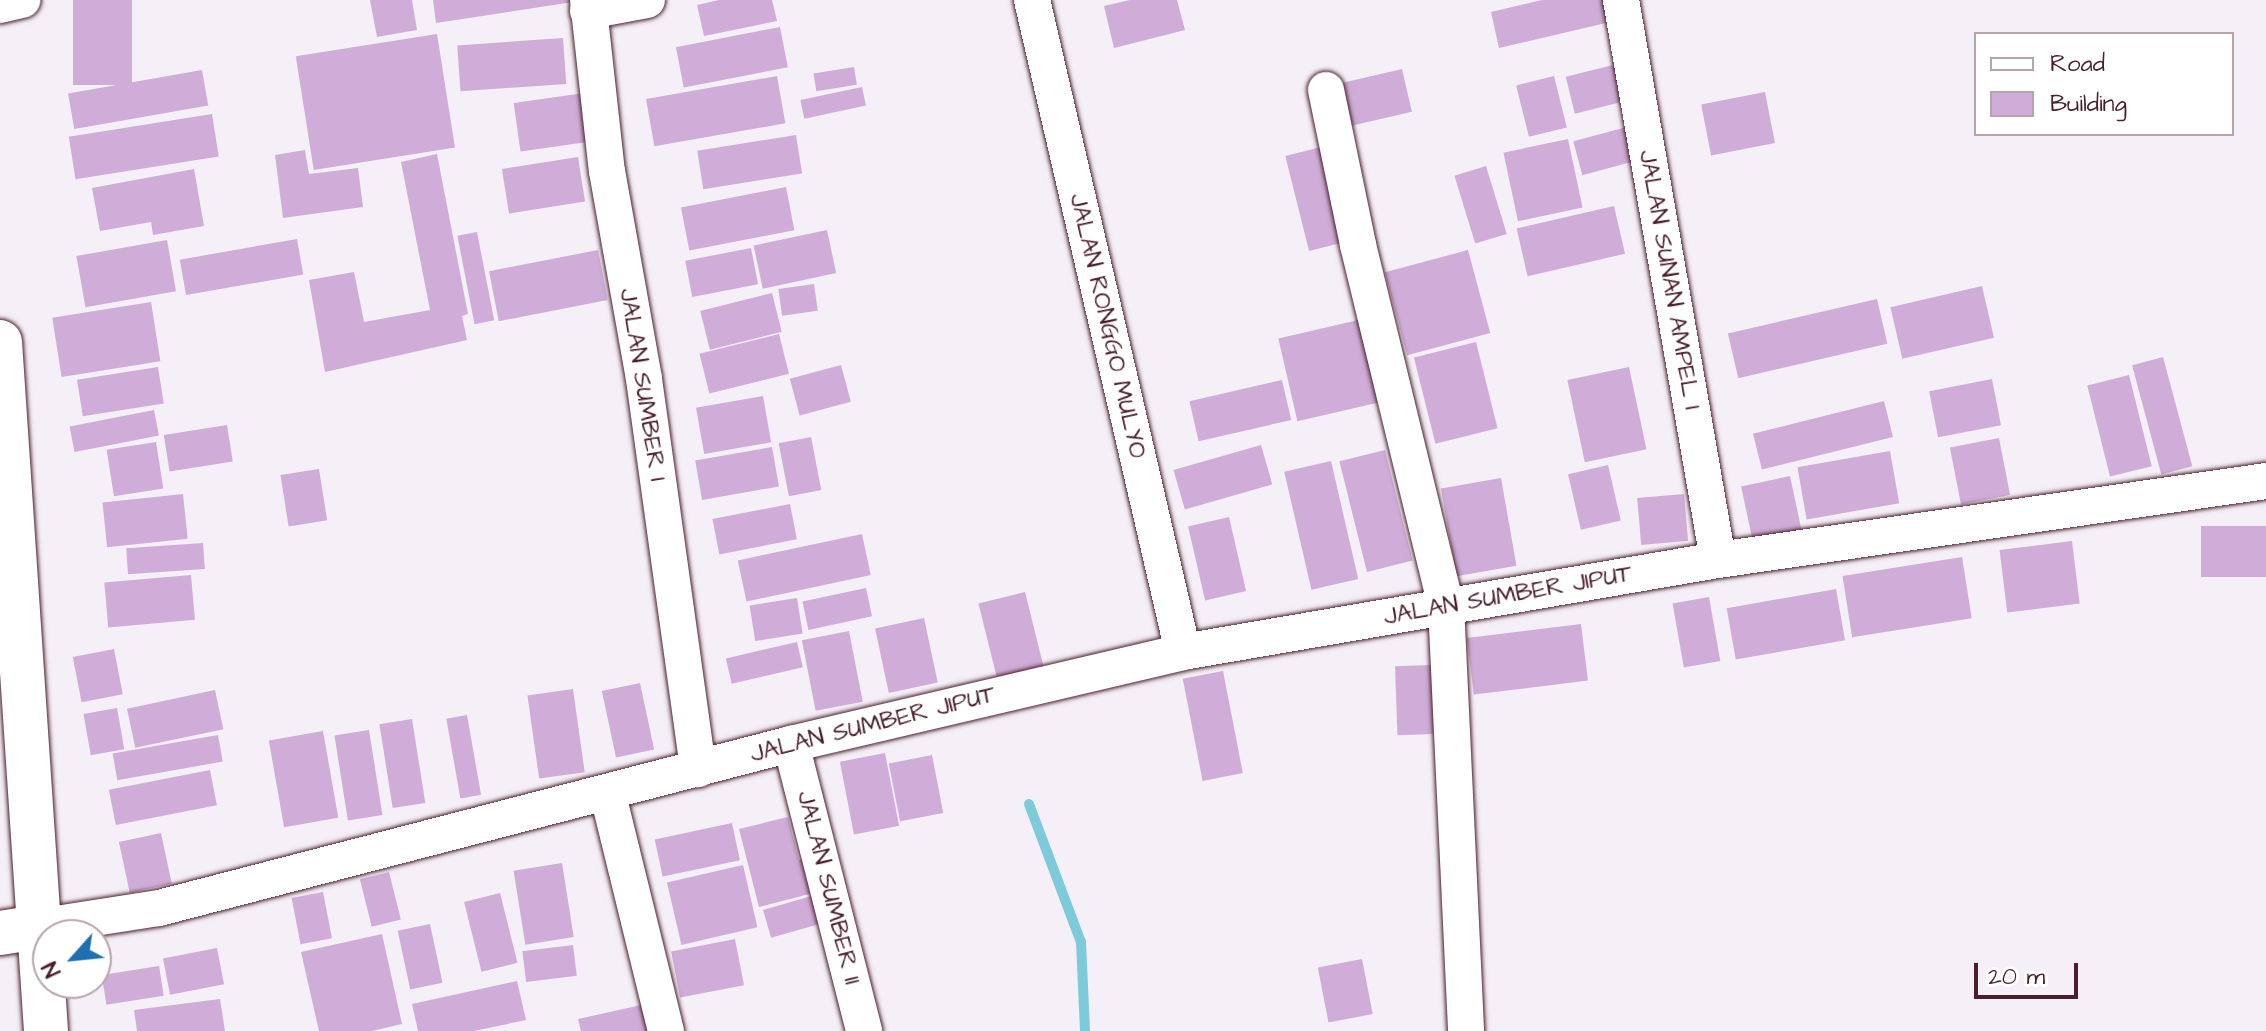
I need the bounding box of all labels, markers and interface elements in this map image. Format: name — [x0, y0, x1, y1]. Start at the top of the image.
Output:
legend — [1974, 32, 2234, 136]
text: Road — [2050, 47, 2105, 81]
text: Building — [2050, 87, 2127, 121]
street label: JALAN SUNAN AMPEL I — [1632, 148, 1706, 412]
street label: JALAN RONGGO MULYO — [1063, 191, 1151, 461]
street label: JALAN SUMBER I — [613, 286, 671, 484]
street label: JALAN SUMBER JIPUT — [1382, 560, 1634, 632]
street label: JALAN SUMBER JIPUT — [747, 681, 999, 769]
street label: JALAN SUMBER II — [790, 788, 866, 988]
north arrow — [32, 919, 112, 999]
scale bar — [1978, 947, 2082, 997]
text: N — [35, 956, 69, 982]
text: 20 m — [1988, 960, 2045, 994]

